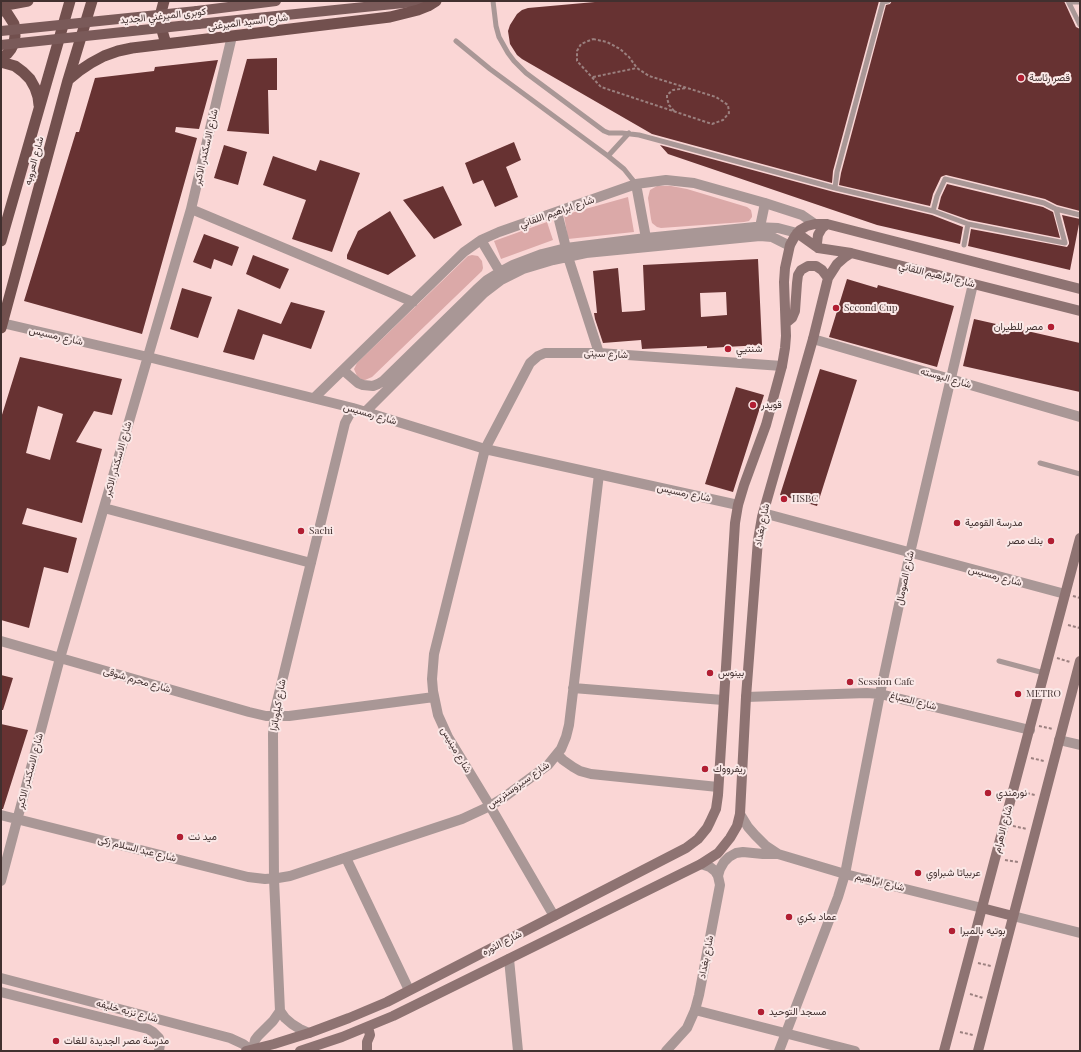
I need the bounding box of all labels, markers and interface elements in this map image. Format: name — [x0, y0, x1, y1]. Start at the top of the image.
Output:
street label: كوبرى الميرغني الجديد — [119, 6, 207, 26]
street label: شارع السيد الميرغنى — [207, 11, 289, 33]
place label: قصر رئاسة — [1029, 72, 1070, 84]
marker: قصر رئاسة — [1016, 73, 1026, 83]
street label: شارع الاسكندر الاكبر — [191, 108, 221, 186]
street label: شارع العروبه — [22, 135, 46, 187]
street label: شارع ابراهيم اللقاني — [518, 194, 596, 230]
street label: شارع ابراهيم اللقاني — [898, 260, 976, 290]
place label: Second Cup — [844, 302, 898, 314]
marker: Second Cup — [831, 303, 841, 313]
place label: مصر للطيران — [994, 321, 1043, 333]
marker: مصر للطيران — [1046, 322, 1056, 332]
street label: شارع رمسيس — [28, 324, 84, 348]
place label: شنتيي — [736, 343, 762, 355]
marker: شنتيي — [723, 344, 733, 354]
street label: شارع سيتى — [584, 347, 628, 361]
street label: شارع البوسته — [919, 365, 973, 391]
place label: قويدر — [761, 399, 782, 411]
marker: قويدر — [748, 400, 758, 410]
street label: شارع رمسيس — [342, 401, 398, 427]
street label: شارع الاسكندر الاكبر — [101, 420, 135, 498]
street label: شارع رمسيس — [656, 481, 712, 505]
place label: HSBC — [792, 493, 818, 505]
marker: HSBC — [779, 494, 789, 504]
street label: شارع بغداد — [752, 502, 772, 548]
place label: مدرسة القومية — [965, 517, 1023, 529]
marker: مدرسة القومية — [952, 518, 962, 528]
place label: Sachi — [309, 525, 333, 537]
marker: Sachi — [296, 526, 306, 536]
place label: بنك مصر — [1007, 535, 1043, 547]
marker: بنك مصر — [1046, 536, 1056, 546]
street label: شارع الصومال — [893, 550, 917, 606]
street label: شارع رمسيس — [967, 563, 1023, 589]
street label: شارع محرم شوقى — [102, 665, 172, 695]
place label: بينوس — [718, 667, 744, 679]
marker: بينوس — [705, 668, 715, 678]
place label: Session Cafe — [858, 676, 914, 688]
marker: Session Cafe — [845, 677, 855, 687]
street label: شارع كيلوباترا — [268, 678, 288, 732]
place label: METRO — [1026, 688, 1061, 700]
street label: شارع الصباغ — [888, 689, 938, 713]
marker: METRO — [1013, 689, 1023, 699]
street label: شارع مينيس — [438, 725, 474, 775]
street label: شارع الاسكندر الاكبر — [14, 732, 46, 810]
street label: شارع سيزوستريس — [484, 759, 552, 811]
place label: ريفرووك — [713, 763, 746, 775]
marker: ريفرووك — [700, 764, 710, 774]
place label: نورمندي — [996, 787, 1027, 799]
marker: نورمندي — [983, 788, 993, 798]
street label: شارع الاهرام — [991, 804, 1015, 854]
place label: ميد نت — [188, 831, 217, 843]
marker: ميد نت — [175, 832, 185, 842]
street label: شارع عبد السلام زكى — [96, 833, 178, 865]
place label: عربياتا شبراوي — [926, 867, 981, 879]
marker: عربياتا شبراوي — [913, 868, 923, 878]
street label: شارع ابراهيم — [854, 870, 906, 894]
place label: عماد بكري — [797, 911, 837, 923]
marker: عماد بكري — [784, 912, 794, 922]
place label: بوتيه بالميرا — [960, 925, 1005, 937]
marker: بوتيه بالميرا — [947, 926, 957, 936]
street label: شارع الثوره — [480, 928, 524, 958]
street label: شارع بغداد — [696, 934, 716, 980]
street label: شارع نزيه خليفه — [95, 997, 159, 1025]
place label: مسجد التوحيد — [769, 1006, 826, 1018]
marker: مسجد التوحيد — [756, 1007, 766, 1017]
place label: مدرسة مصر الجديدة للغات — [64, 1035, 169, 1047]
marker: مدرسة مصر الجديدة للغات — [51, 1036, 61, 1046]

